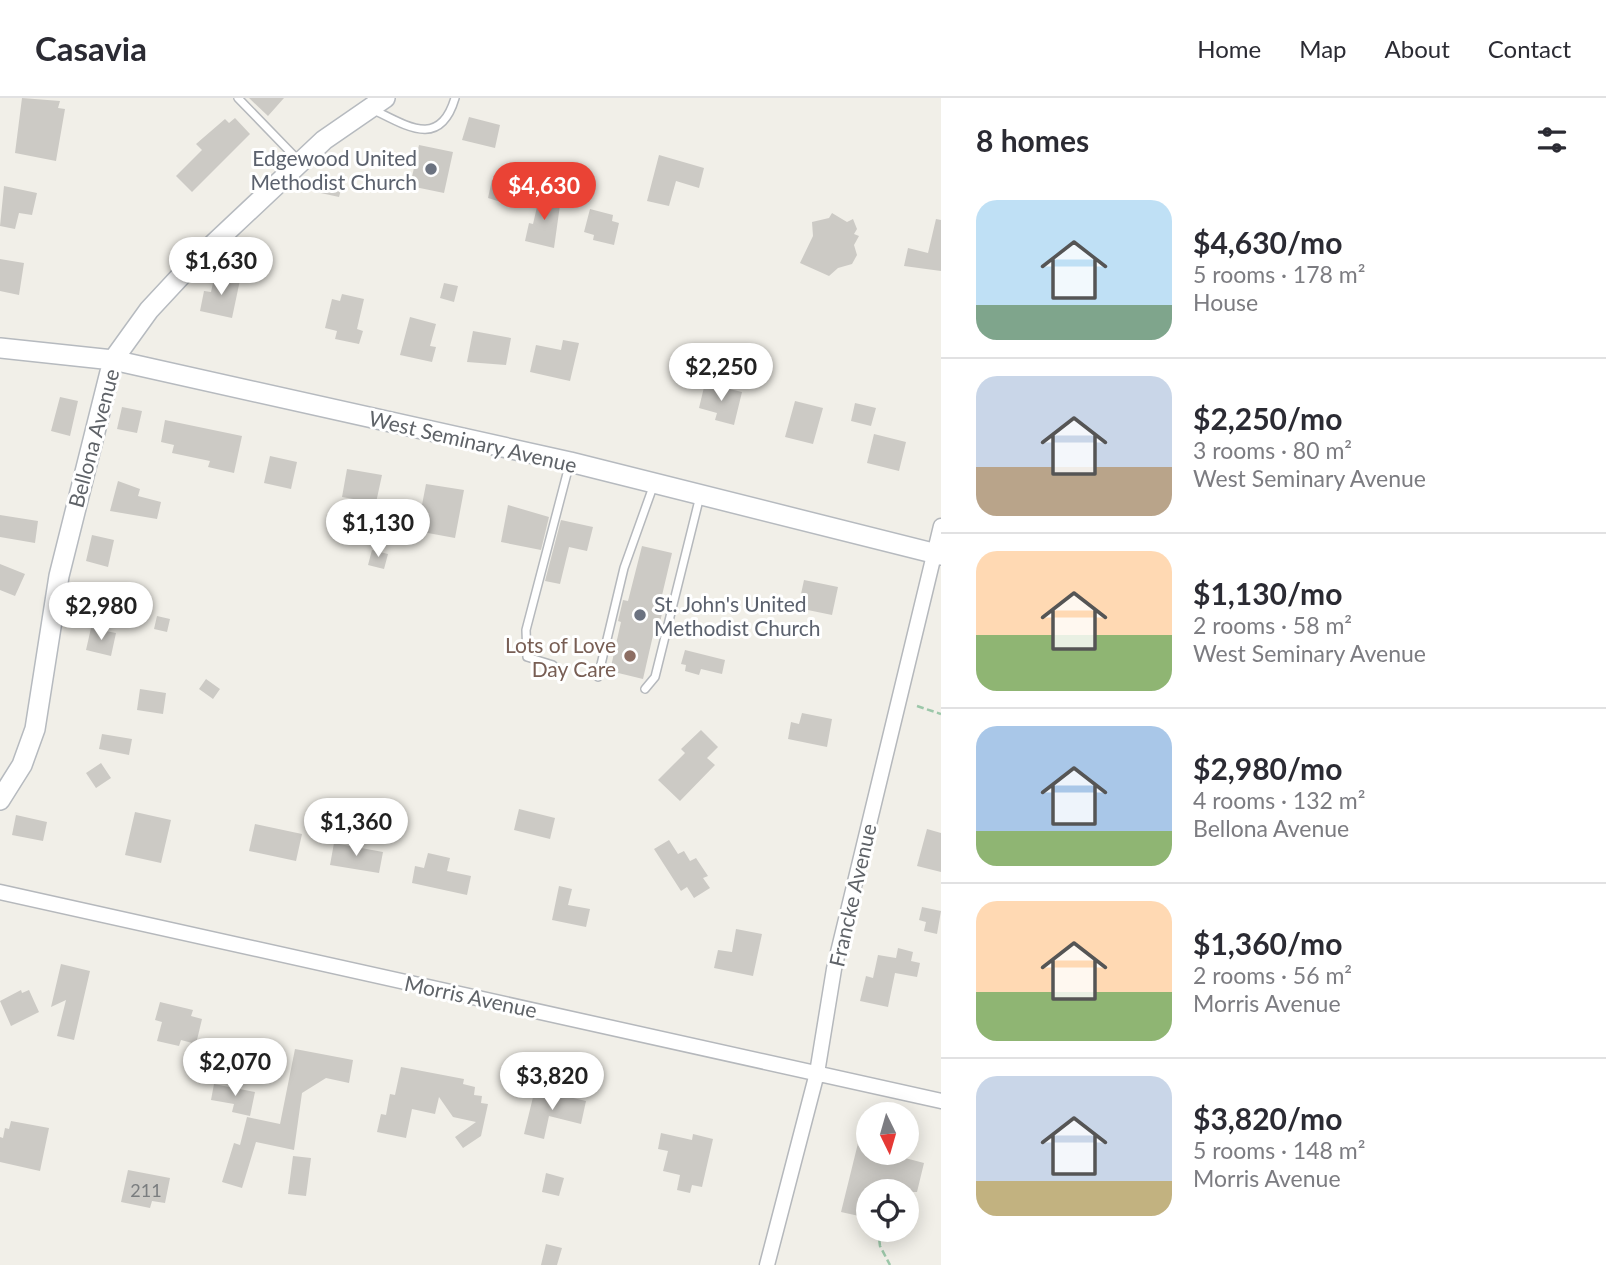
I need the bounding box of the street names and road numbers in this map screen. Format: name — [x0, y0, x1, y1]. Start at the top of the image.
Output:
street label: Bellona Avenue — [62, 366, 124, 510]
street label: West Seminary Avenue — [367, 405, 579, 477]
street label: Francke Avenue — [823, 821, 881, 969]
street label: Morris Avenue — [403, 970, 539, 1022]

